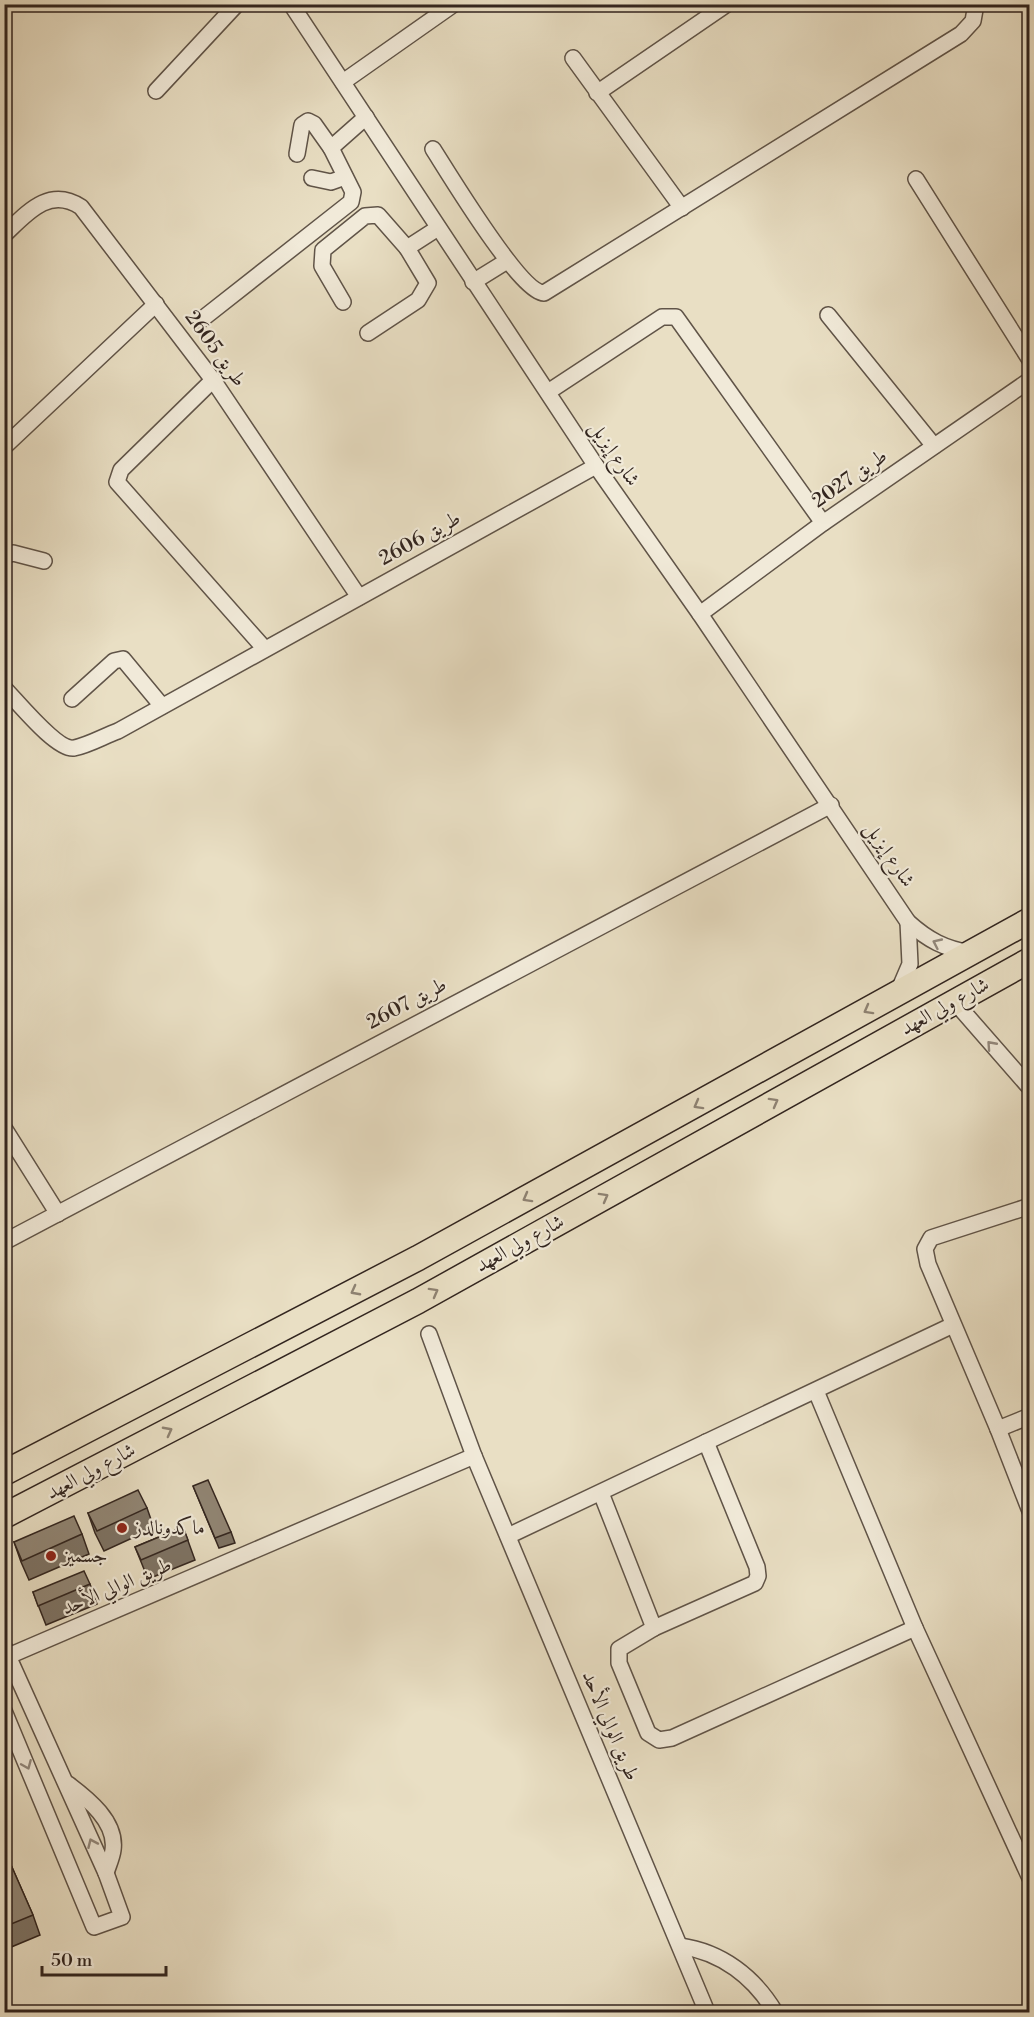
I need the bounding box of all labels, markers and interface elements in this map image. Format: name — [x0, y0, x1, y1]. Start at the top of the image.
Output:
street label: طريق 2605 — [179, 306, 251, 392]
street label: شارع إيزيل — [580, 417, 645, 494]
street label: طريق 2027 — [807, 444, 893, 514]
street label: طريق 2606 — [375, 506, 465, 572]
street label: شارع إيزيل — [855, 818, 920, 895]
one-way arrow — [933, 939, 944, 951]
street label: طريق 2607 — [363, 972, 451, 1036]
street label: شارع ولي العهد — [896, 972, 996, 1045]
one-way arrow — [864, 1003, 875, 1014]
one-way arrow — [987, 1042, 998, 1052]
one-way arrow — [694, 1098, 704, 1109]
one-way arrow — [768, 1098, 779, 1109]
one-way arrow — [523, 1191, 533, 1202]
one-way arrow — [598, 1193, 608, 1204]
street label: شارع ولي العهد — [471, 1209, 571, 1282]
one-way arrow — [351, 1284, 362, 1295]
one-way arrow — [428, 1288, 438, 1299]
one-way arrow — [162, 1427, 172, 1438]
street label: شارع ولي العهد — [42, 1438, 142, 1510]
place label: ماكدونالدز — [132, 1515, 205, 1541]
marker: ماكدونالدز — [115, 1521, 129, 1535]
place label: جسميز — [61, 1544, 108, 1569]
marker: جسميز — [44, 1549, 58, 1563]
street label: طريق الوالي الأحد — [57, 1549, 177, 1623]
street label: طريق الوالي الأحد — [574, 1666, 648, 1786]
one-way arrow — [20, 1759, 32, 1770]
one-way arrow — [87, 1839, 99, 1850]
scale bar — [42, 1939, 166, 1977]
text: 50 m — [51, 1949, 93, 1972]

